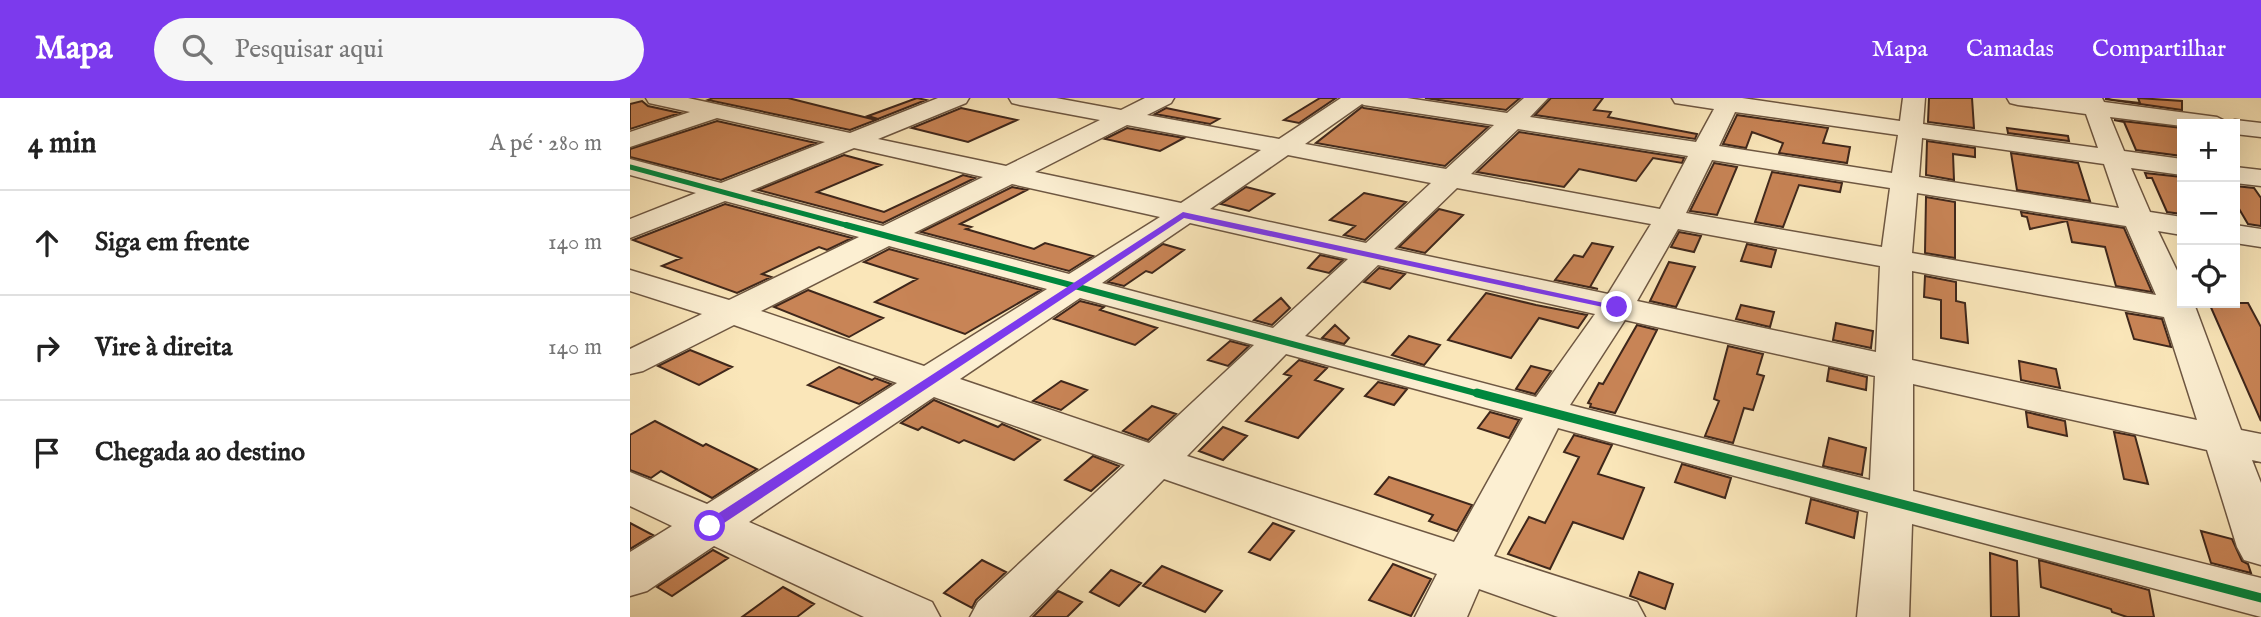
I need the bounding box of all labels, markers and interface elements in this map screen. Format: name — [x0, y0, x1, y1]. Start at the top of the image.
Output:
search box — [154, 18, 644, 81]
text: Mapa — [35, 28, 112, 70]
icon: search — [178, 30, 216, 68]
text: Pesquisar aqui — [234, 33, 384, 66]
text: Mapa — [1872, 34, 1928, 65]
text: Camadas — [1966, 34, 2054, 65]
text: Compartilhar — [2092, 34, 2226, 65]
map controls — [2177, 119, 2240, 308]
button: + — [2177, 119, 2240, 182]
text: 4 min — [28, 125, 96, 163]
text: A pé · 280 m — [489, 129, 602, 158]
button: − — [2177, 182, 2240, 245]
icon: ahead — [28, 224, 66, 262]
text: Siga em frente — [95, 226, 250, 259]
text: 140 m — [548, 228, 602, 257]
button: locate — [2177, 245, 2240, 308]
route end — [1601, 291, 1632, 322]
icon: right — [28, 329, 66, 367]
text: Vire à direita — [95, 331, 232, 364]
text: 140 m — [548, 333, 602, 362]
icon: arrive — [28, 434, 66, 472]
text: Chegada ao destino — [95, 436, 305, 469]
route start — [694, 510, 725, 541]

